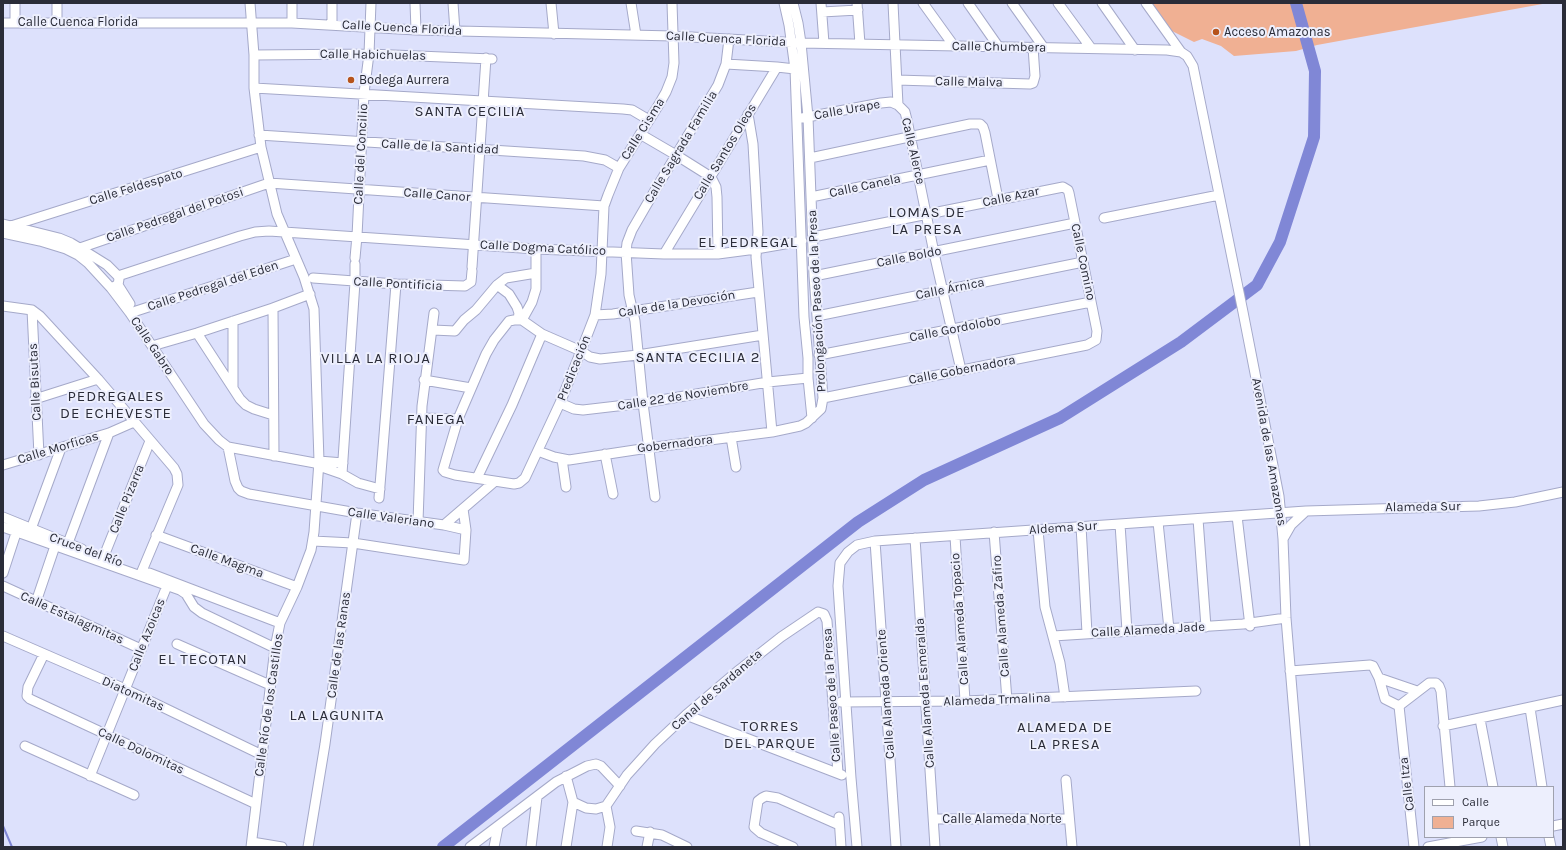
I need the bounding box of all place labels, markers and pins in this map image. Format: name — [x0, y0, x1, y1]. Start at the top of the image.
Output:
place label: Acceso Amazonas — [1224, 24, 1330, 40]
marker: Acceso Amazonas — [1211, 27, 1221, 37]
place label: Bodega Aurrera — [359, 72, 449, 88]
marker: Bodega Aurrera — [346, 75, 356, 85]

